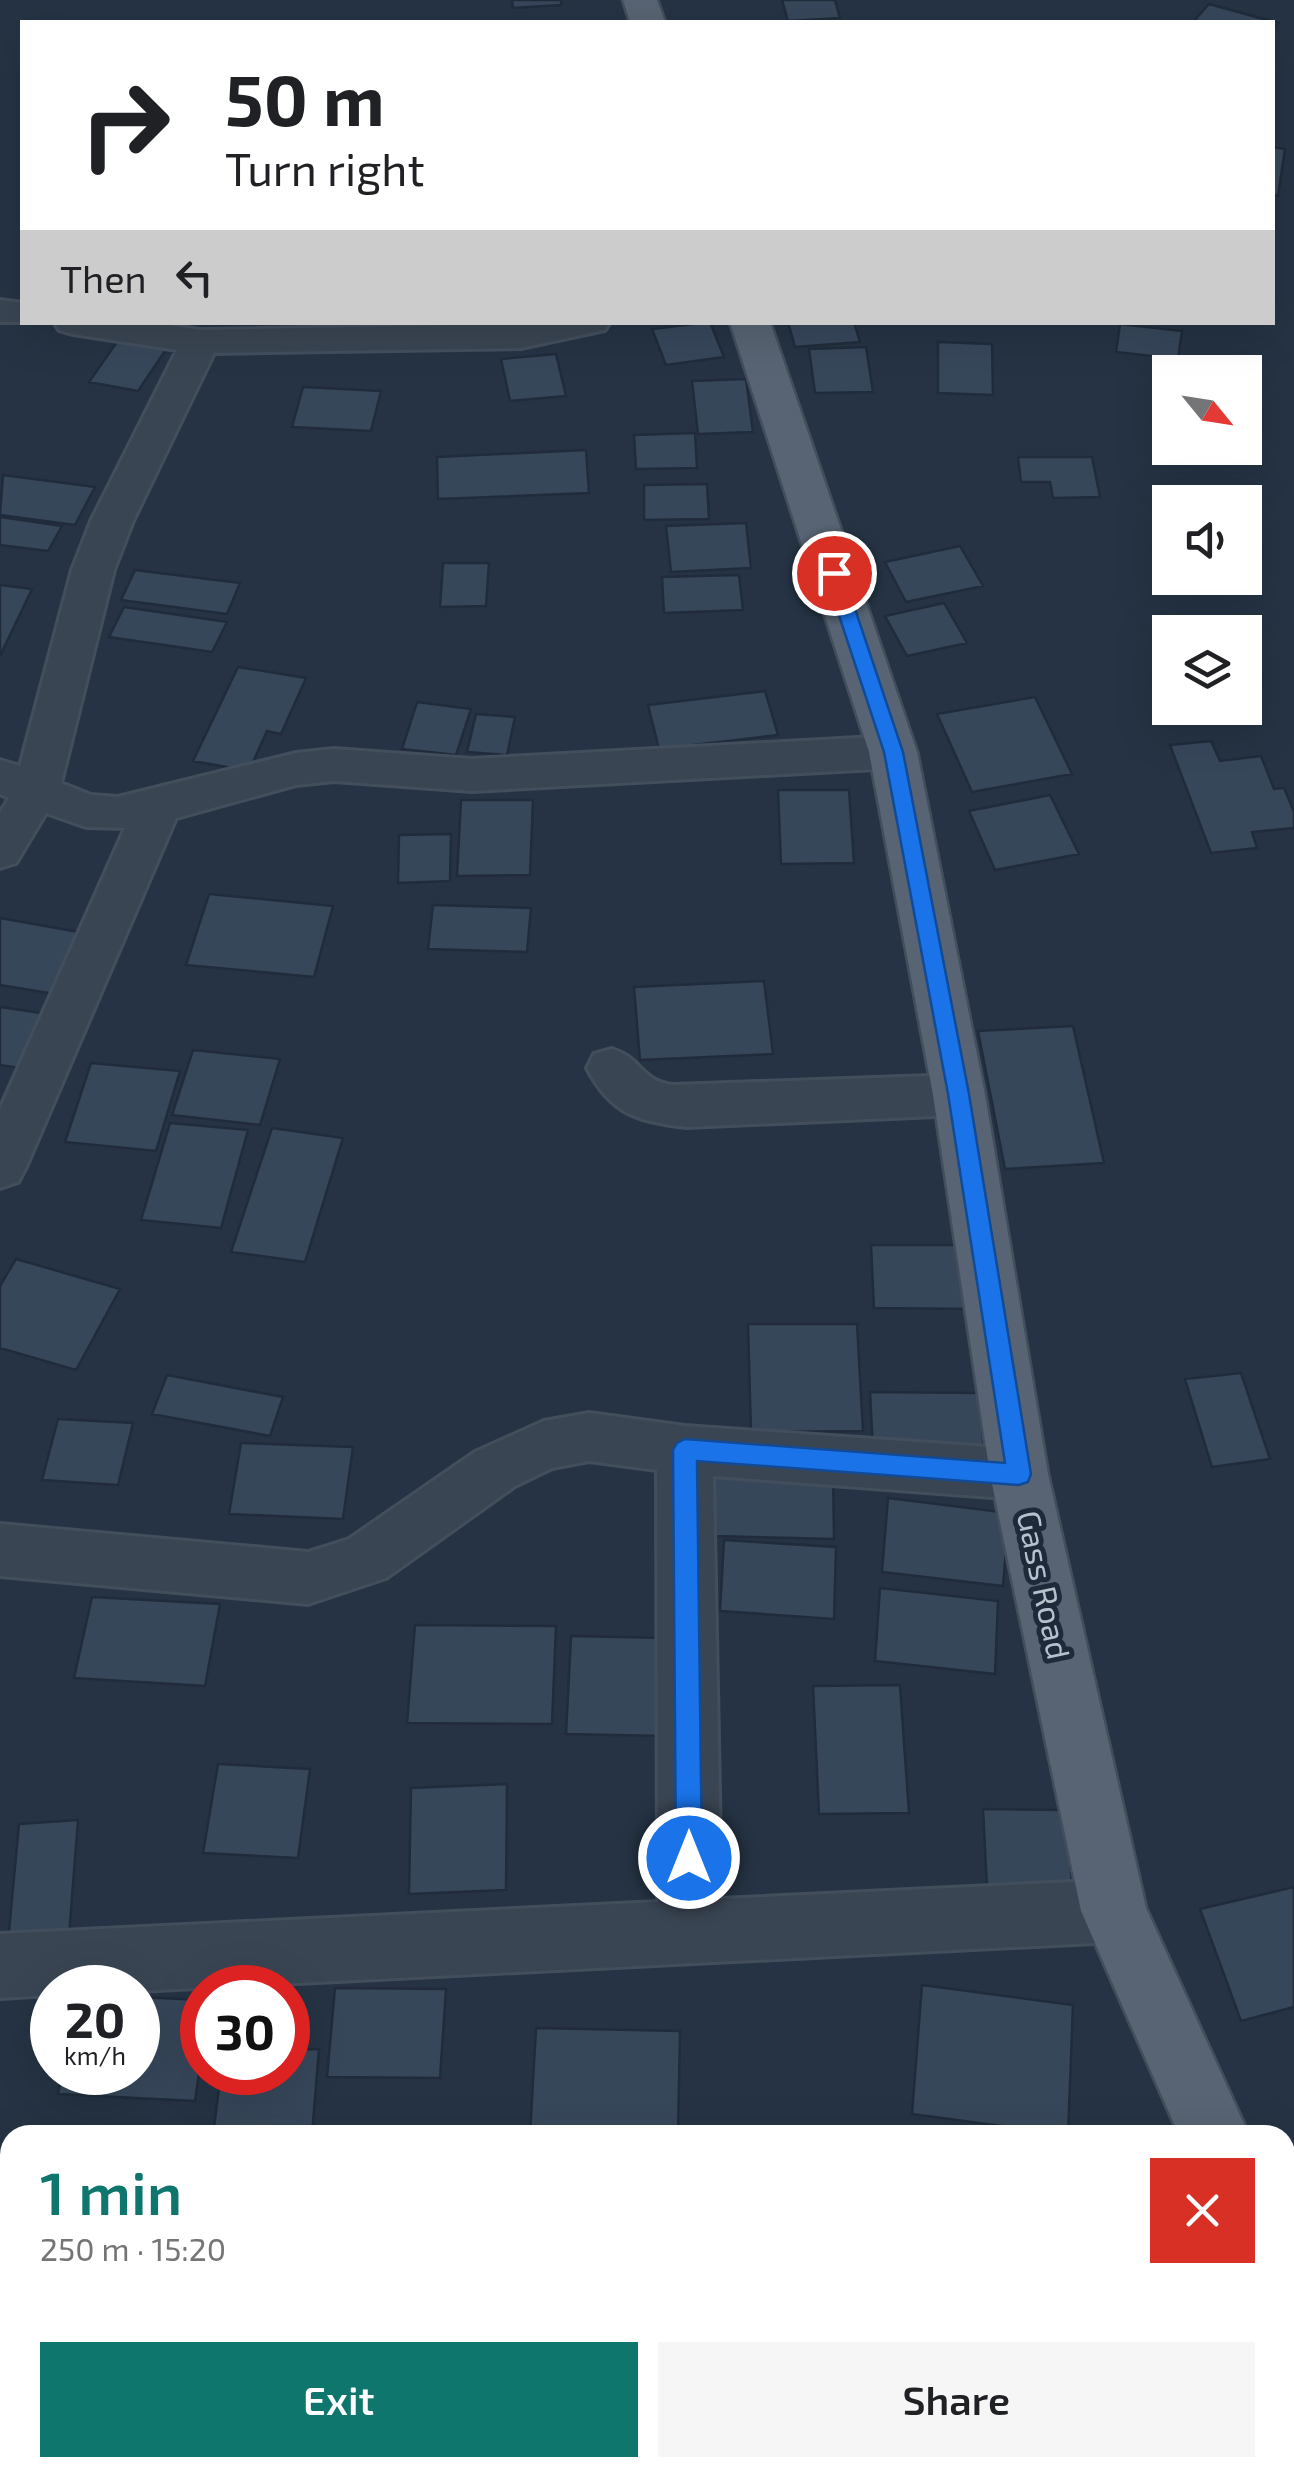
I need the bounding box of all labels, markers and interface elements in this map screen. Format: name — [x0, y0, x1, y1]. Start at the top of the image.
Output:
text: 50 m — [225, 56, 385, 140]
icon: right — [60, 60, 190, 190]
text: Turn right — [225, 141, 425, 195]
icon: left — [167, 250, 222, 305]
text: Then — [60, 255, 147, 301]
north arrow — [1152, 355, 1262, 465]
map controls — [1152, 355, 1262, 725]
button: sound — [1152, 485, 1262, 595]
pin — [792, 531, 877, 616]
icon: arrive — [807, 546, 862, 601]
button: layers — [1152, 615, 1262, 725]
street label: Gass Road — [1011, 1507, 1079, 1662]
position arrow — [637, 1806, 741, 1910]
speed limit sign: 30 — [180, 1965, 310, 2095]
text: 20 — [65, 1988, 125, 2048]
text: km/h — [64, 2040, 126, 2070]
text: 1 min — [40, 2155, 182, 2227]
button: close — [1150, 2158, 1255, 2263]
text: 250 m · 15:20 — [40, 2229, 226, 2267]
button: Exit — [40, 2342, 638, 2457]
button: Share — [658, 2342, 1255, 2457]

